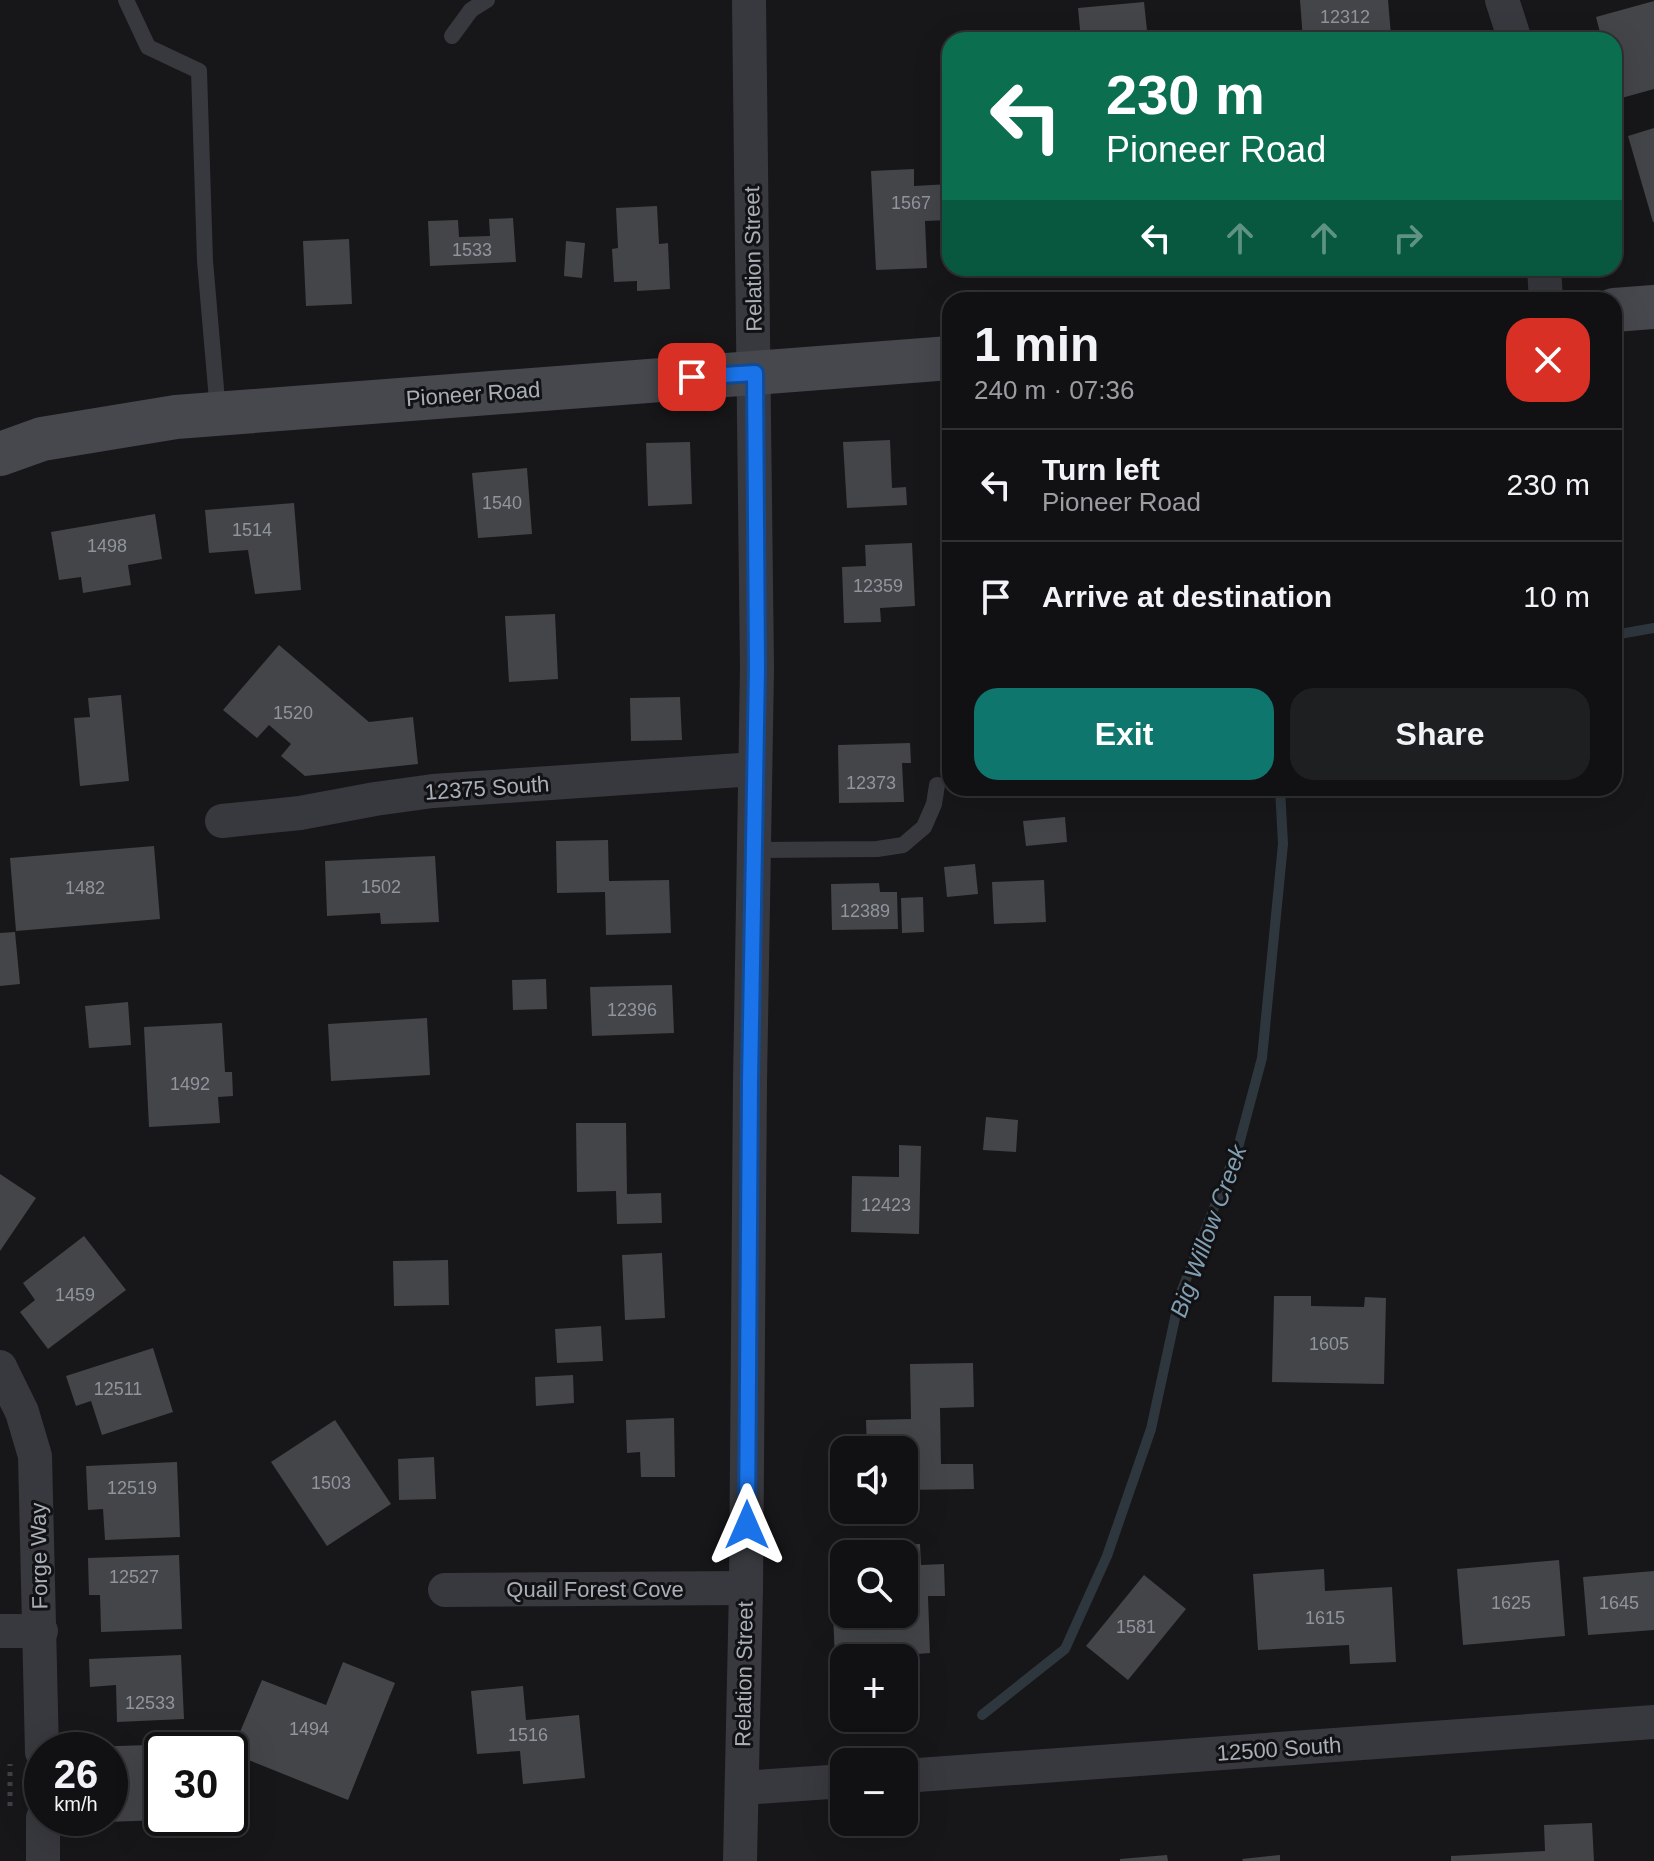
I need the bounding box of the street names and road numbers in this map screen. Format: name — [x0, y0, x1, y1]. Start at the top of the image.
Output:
street label: Relation Street — [739, 186, 767, 332]
street label: Pioneer Road — [405, 377, 541, 411]
street label: 12375 South — [424, 771, 550, 805]
street label: Forge Way — [26, 1502, 52, 1610]
street label: Quail Forest Cove — [506, 1577, 684, 1602]
street label: Relation Street — [730, 1601, 758, 1747]
street label: 12500 South — [1216, 1732, 1342, 1766]

